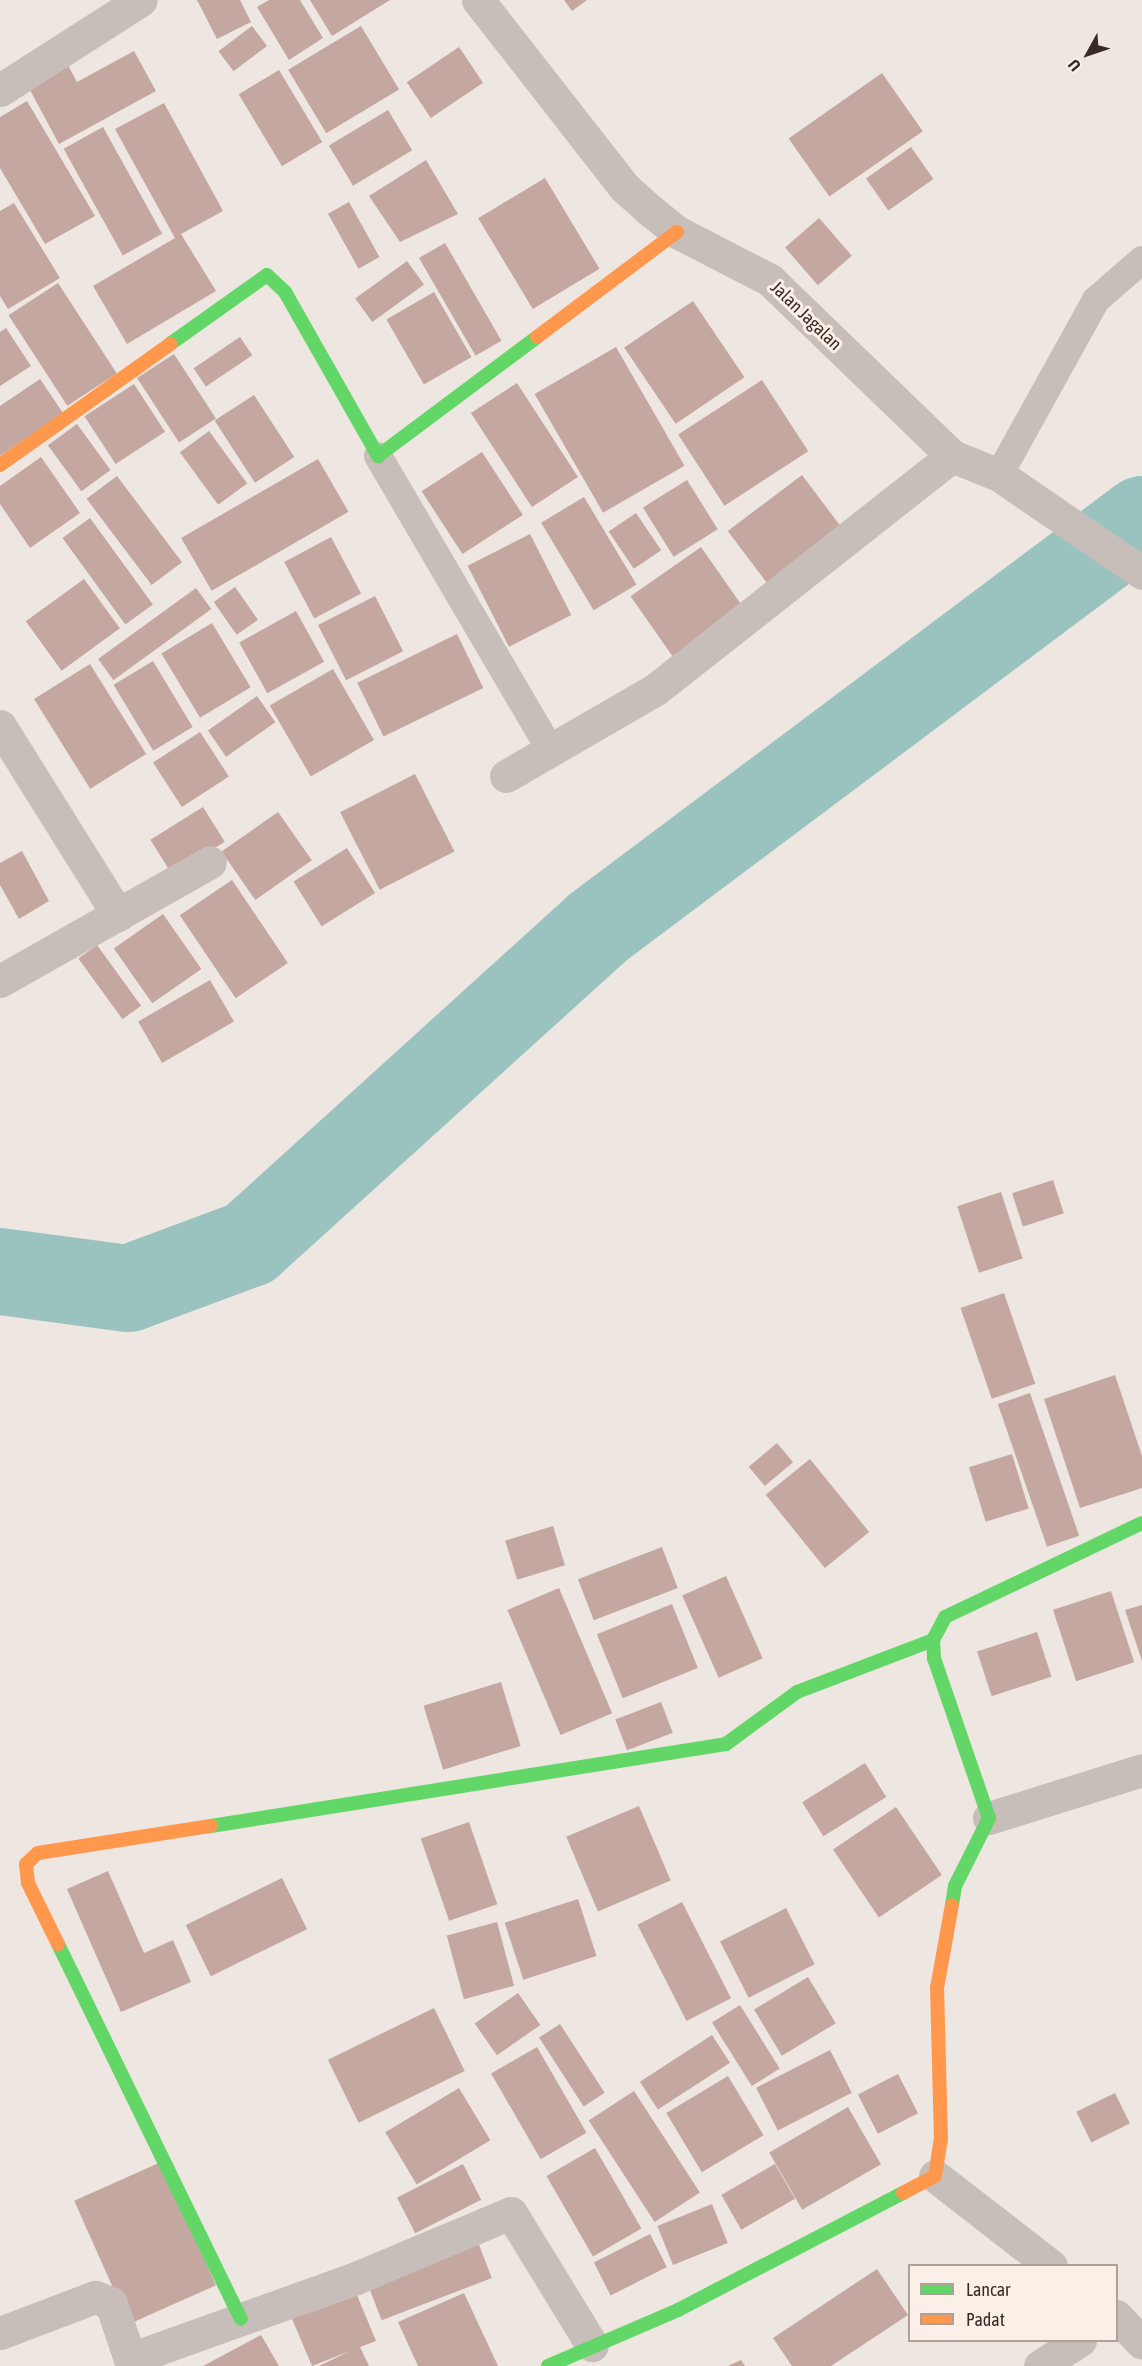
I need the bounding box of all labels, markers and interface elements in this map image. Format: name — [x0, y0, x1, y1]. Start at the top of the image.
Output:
north arrow — [1058, 24, 1118, 84]
text: U — [1064, 56, 1084, 75]
street label: Jalan Jagalan — [766, 277, 846, 355]
legend — [908, 2264, 1118, 2342]
text: Lancar — [966, 2279, 1010, 2300]
text: Padat — [966, 2309, 1005, 2330]

